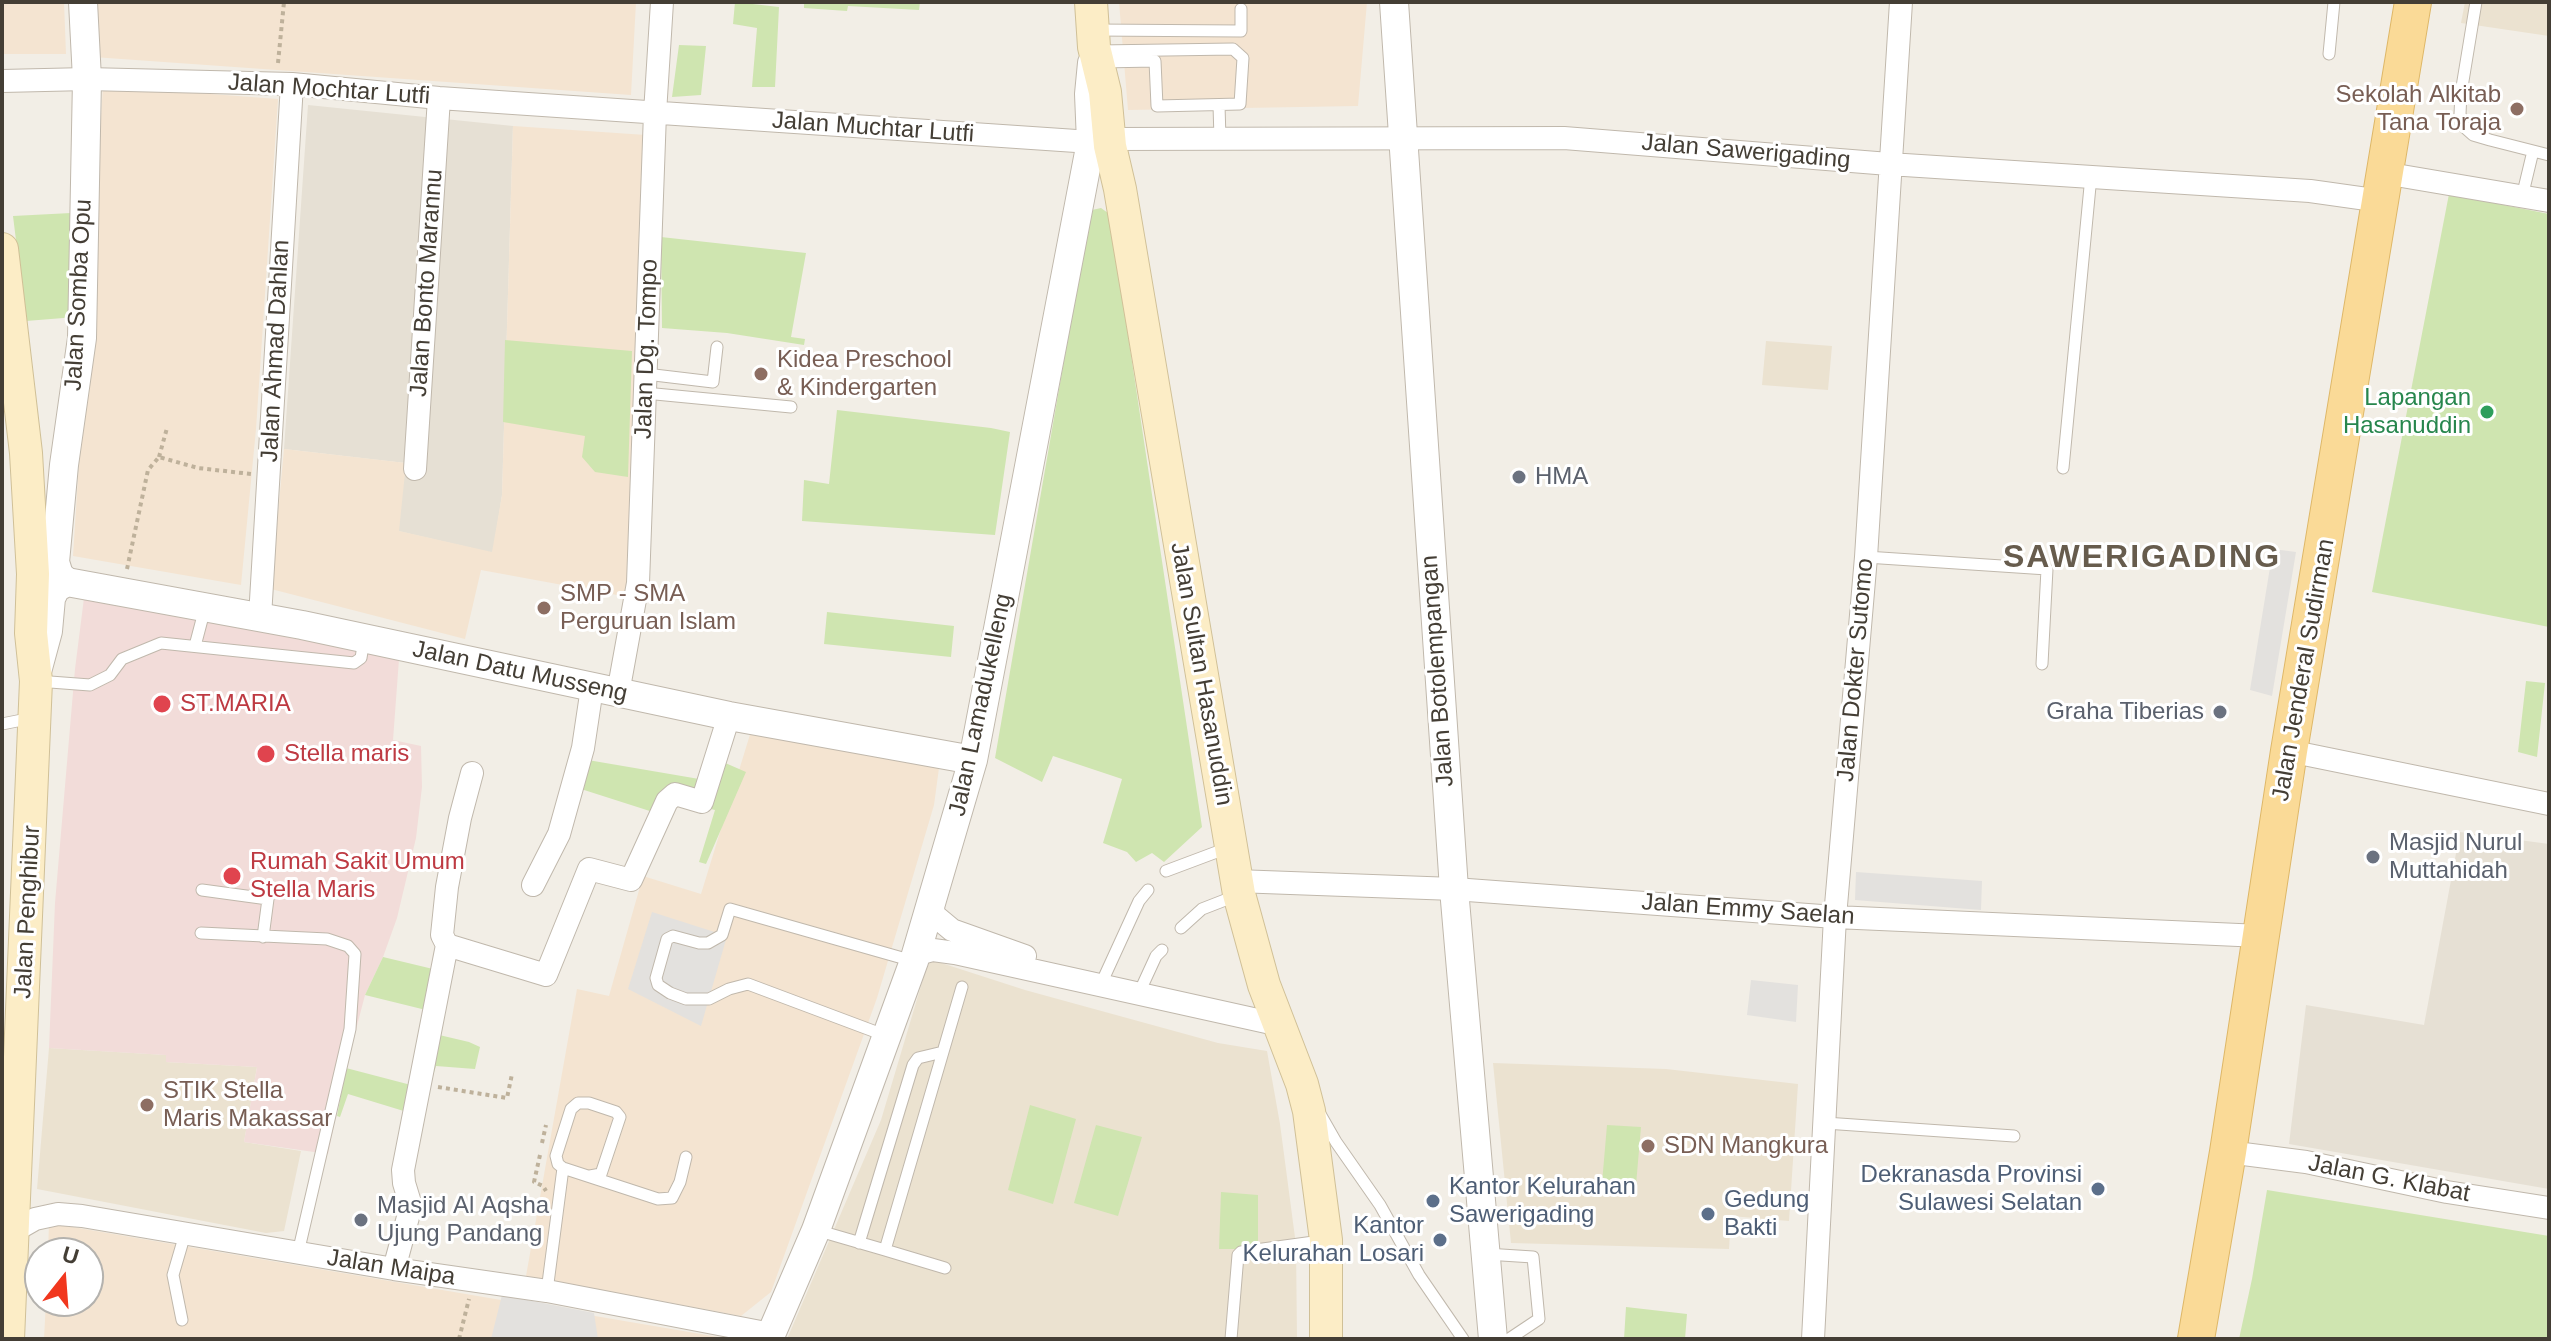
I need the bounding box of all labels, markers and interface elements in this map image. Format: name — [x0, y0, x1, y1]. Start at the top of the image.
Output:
street label: Jalan Mochtar Lutfi — [227, 69, 431, 111]
place label: Sekolah Alkitab Tana Toraja — [2336, 81, 2501, 137]
marker: Sekolah Alkitab Tana Toraja — [2508, 100, 2526, 118]
street label: Jalan Muchtar Lutfi — [771, 107, 975, 149]
street label: Jalan Sawerigading — [1640, 129, 1852, 175]
street label: Jalan Bonto Marannu — [405, 168, 449, 398]
street label: Jalan Somba Opu — [60, 198, 98, 392]
street label: Jalan Ahmad Dahlan — [256, 239, 296, 463]
street label: Jalan Dg. Tompo — [629, 259, 665, 439]
place label: Kidea Preschool & Kindergarten — [777, 346, 952, 402]
marker: Kidea Preschool & Kindergarten — [752, 365, 770, 383]
place label: Lapangan Hasanuddin — [2343, 384, 2471, 440]
marker: Lapangan Hasanuddin — [2478, 403, 2496, 421]
place label: HMA — [1535, 463, 1588, 491]
marker: HMA — [1510, 468, 1528, 486]
street label: Jalan Jenderal Sudirman — [2267, 537, 2341, 803]
district label: SAWERIGADING — [2003, 539, 2281, 577]
street label: Jalan Sultan Hasanuddin — [1164, 540, 1238, 808]
street label: Jalan Botolempangan — [1416, 554, 1460, 788]
street label: Jalan Dokter Sutomo — [1832, 557, 1880, 783]
place label: SMP - SMA Perguruan Islam — [560, 580, 736, 636]
street label: Jalan Lamadukelleng — [943, 591, 1019, 819]
marker: SMP - SMA Perguruan Islam — [535, 599, 553, 617]
street label: Jalan Datu Musseng — [410, 635, 630, 709]
place label: ST.MARIA — [180, 690, 291, 718]
marker: ST.MARIA — [151, 693, 173, 715]
place label: Graha Tiberias — [2046, 698, 2204, 726]
marker: Graha Tiberias — [2211, 703, 2229, 721]
place label: Stella maris — [284, 740, 409, 768]
marker: Stella maris — [255, 743, 277, 765]
street label: Jalan Penghibur — [9, 825, 47, 999]
place label: Masjid Nurul Muttahidah — [2389, 829, 2522, 885]
place label: Rumah Sakit Umum Stella Maris — [250, 848, 465, 904]
marker: Masjid Nurul Muttahidah — [2364, 848, 2382, 866]
marker: Rumah Sakit Umum Stella Maris — [221, 865, 243, 887]
street label: Jalan Emmy Saelan — [1641, 888, 1855, 932]
place label: STIK Stella Maris Makassar — [163, 1077, 332, 1133]
marker: STIK Stella Maris Makassar — [138, 1096, 156, 1114]
place label: SDN Mangkura — [1664, 1132, 1828, 1160]
marker: SDN Mangkura — [1639, 1137, 1657, 1155]
street label: Jalan G. Klabat — [2306, 1149, 2472, 1209]
place label: Dekranasda Provinsi Sulawesi Selatan — [1861, 1161, 2082, 1217]
place label: Kantor Kelurahan Sawerigading — [1449, 1173, 1636, 1229]
marker: Dekranasda Provinsi Sulawesi Selatan — [2089, 1180, 2107, 1198]
place label: Gedung Bakti — [1724, 1186, 1809, 1242]
place label: Masjid Al Aqsha Ujung Pandang — [377, 1192, 549, 1248]
marker: Kantor Kelurahan Sawerigading — [1424, 1192, 1442, 1210]
marker: Gedung Bakti — [1699, 1205, 1717, 1223]
marker: Masjid Al Aqsha Ujung Pandang — [352, 1211, 370, 1229]
place label: Kantor Kelurahan Losari — [1243, 1212, 1424, 1268]
marker: Kantor Kelurahan Losari — [1431, 1231, 1449, 1249]
north arrow — [24, 1237, 104, 1317]
text: U — [59, 1241, 82, 1270]
street label: Jalan Maipa — [325, 1244, 457, 1292]

